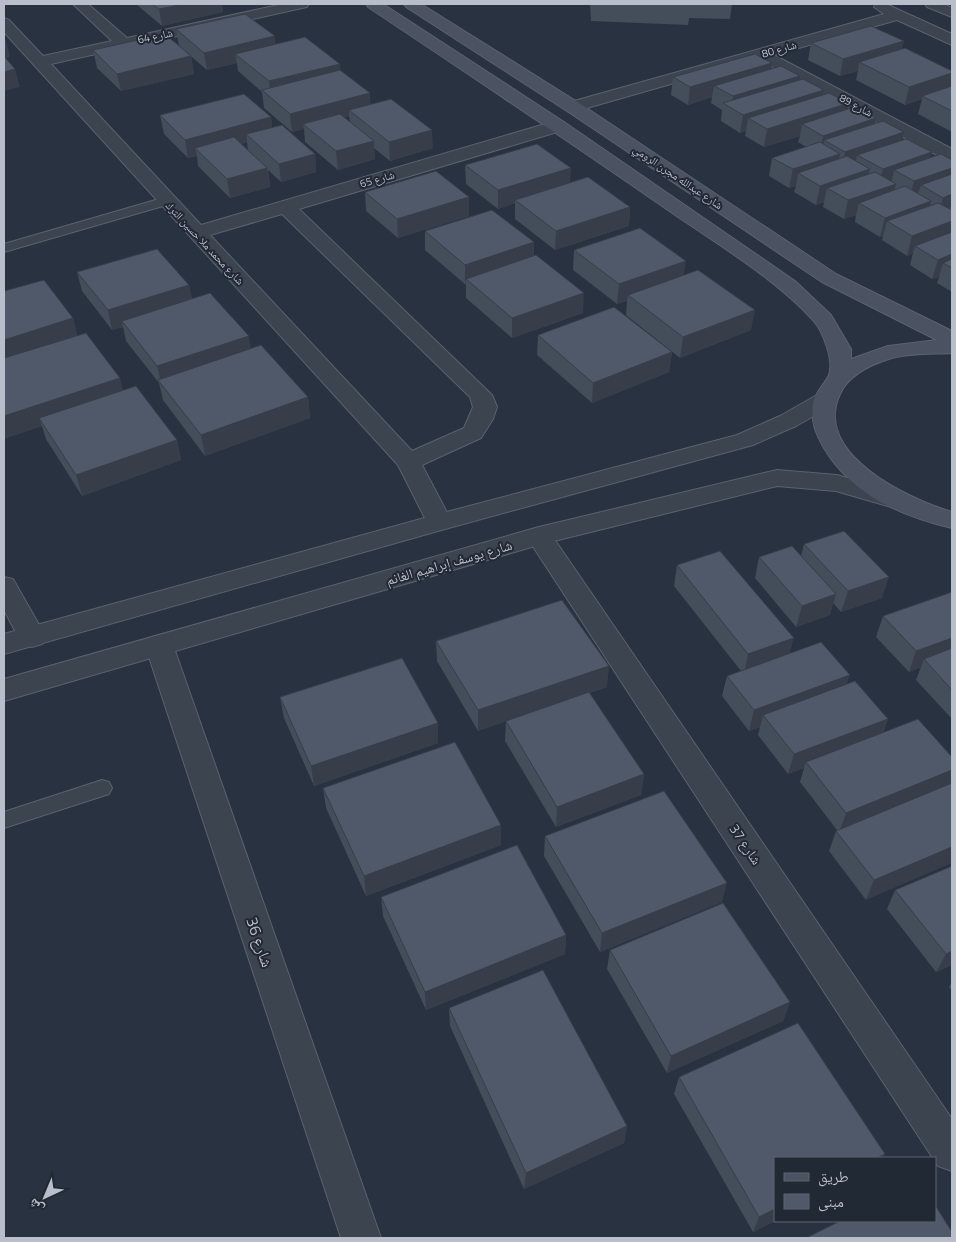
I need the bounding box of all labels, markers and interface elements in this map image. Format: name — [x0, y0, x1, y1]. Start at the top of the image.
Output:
street label: شارع 64 — [136, 24, 174, 48]
street label: شارع 80 — [760, 36, 798, 62]
street label: شارع 89 — [836, 90, 876, 120]
street label: شارع عبدالله مجرن الرومي — [630, 141, 726, 214]
street label: شارع 65 — [358, 166, 396, 192]
street label: شارع محمد ملا حسين الترك — [162, 198, 248, 288]
street label: شارع يوسف إبراهيم الغانم — [383, 534, 515, 590]
street label: شارع 37 — [725, 819, 767, 869]
street label: شارع 36 — [240, 914, 280, 970]
legend — [774, 1157, 936, 1222]
text: طريق — [818, 1165, 849, 1188]
north arrow — [20, 1172, 70, 1222]
text: مبنى — [818, 1190, 844, 1213]
text: ش — [23, 1194, 48, 1219]

